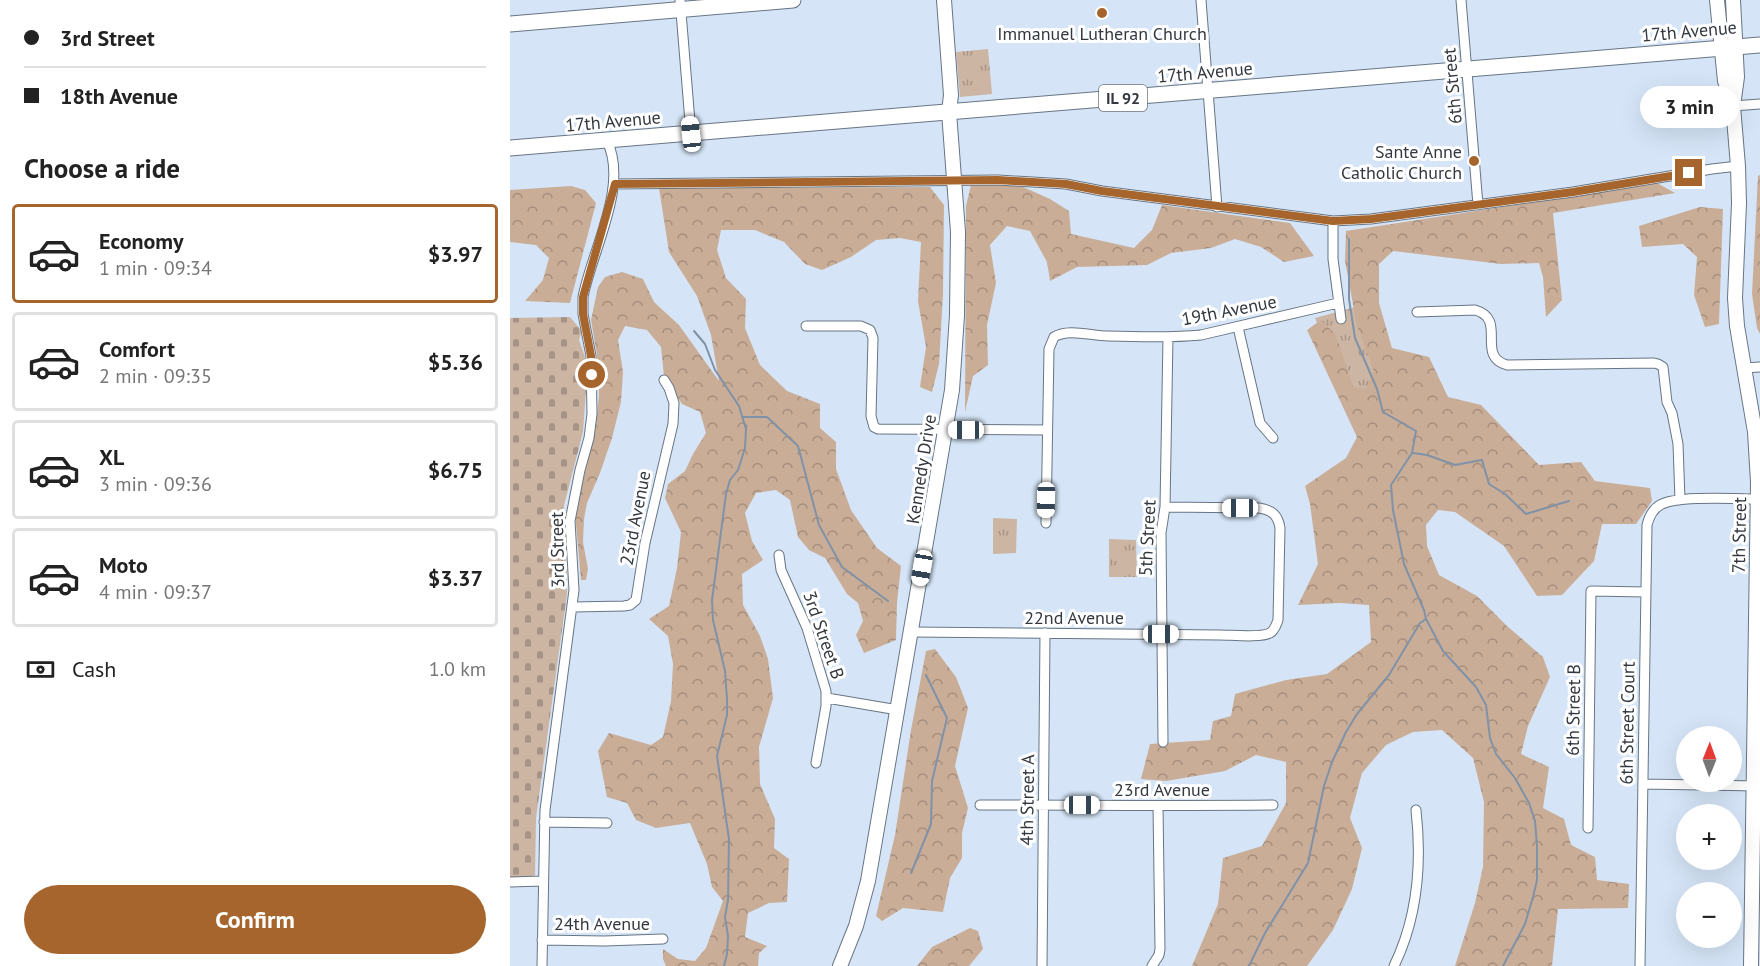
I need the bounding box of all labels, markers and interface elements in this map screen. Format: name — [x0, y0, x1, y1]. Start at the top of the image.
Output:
marker: Immanuel Lutheran Church — [1095, 6, 1109, 20]
street label: 17th Avenue — [1640, 15, 1738, 47]
place label: Immanuel Lutheran Church — [997, 22, 1207, 45]
text: 3rd Street — [60, 24, 155, 52]
street label: 6th Street — [1437, 47, 1467, 125]
street label: 17th Avenue — [1156, 56, 1254, 88]
text: 18th Avenue — [60, 82, 178, 110]
road number: IL 92 — [1099, 85, 1147, 111]
callout: 3 min — [1640, 86, 1738, 128]
text: 3 min — [1665, 94, 1714, 120]
street label: 17th Avenue — [564, 105, 662, 137]
car — [680, 115, 702, 153]
place label: Sante Anne Catholic Church — [1341, 140, 1462, 184]
text: Choose a ride — [24, 151, 180, 185]
marker: Sante Anne Catholic Church — [1467, 154, 1481, 168]
route end — [1675, 159, 1702, 186]
icon: car — [27, 227, 81, 281]
text: Economy — [99, 227, 183, 255]
text: $3.97 — [428, 240, 483, 268]
text: 1 min · 09:34 — [99, 255, 212, 281]
street label: 19th Avenue — [1180, 290, 1278, 330]
icon: car — [27, 335, 81, 389]
text: Comfort — [99, 335, 175, 363]
text: $5.36 — [428, 348, 483, 376]
route start — [578, 361, 605, 388]
text: 2 min · 09:35 — [99, 363, 212, 389]
street label: Kennedy Drive — [901, 413, 941, 525]
car — [948, 421, 984, 439]
icon: car — [27, 443, 81, 497]
text: XL — [99, 443, 124, 471]
text: $6.75 — [428, 456, 483, 484]
street label: 23rd Avenue — [615, 469, 655, 567]
text: 3 min · 09:36 — [99, 471, 212, 497]
car — [1037, 482, 1055, 518]
street label: 7th Street — [1727, 497, 1751, 573]
street label: 5th Street — [1134, 499, 1160, 577]
car — [1222, 499, 1258, 517]
street label: 3rd Street — [545, 512, 569, 588]
car — [910, 549, 934, 587]
icon: car — [27, 551, 81, 605]
text: Moto — [99, 551, 148, 579]
text: $3.37 — [428, 564, 483, 592]
text: 4 min · 09:37 — [99, 579, 212, 605]
street label: 3rd Street B — [798, 588, 850, 682]
street label: 22nd Avenue — [1024, 606, 1124, 629]
car — [1143, 625, 1179, 643]
icon: cash — [24, 653, 57, 686]
text: Cash — [72, 655, 116, 683]
text: 1.0 km — [429, 656, 486, 682]
street label: 6th Street Court — [1614, 661, 1640, 785]
street label: 6th Street B — [1561, 664, 1585, 756]
north arrow — [1676, 726, 1742, 792]
map controls — [1676, 726, 1742, 948]
street label: 4th Street A — [1015, 754, 1039, 846]
street label: 23rd Avenue — [1114, 778, 1210, 801]
car — [1064, 796, 1100, 814]
button: + — [1676, 804, 1742, 870]
button: − — [1676, 882, 1742, 948]
button: Confirm — [24, 885, 486, 954]
street label: 24th Avenue — [554, 912, 650, 935]

